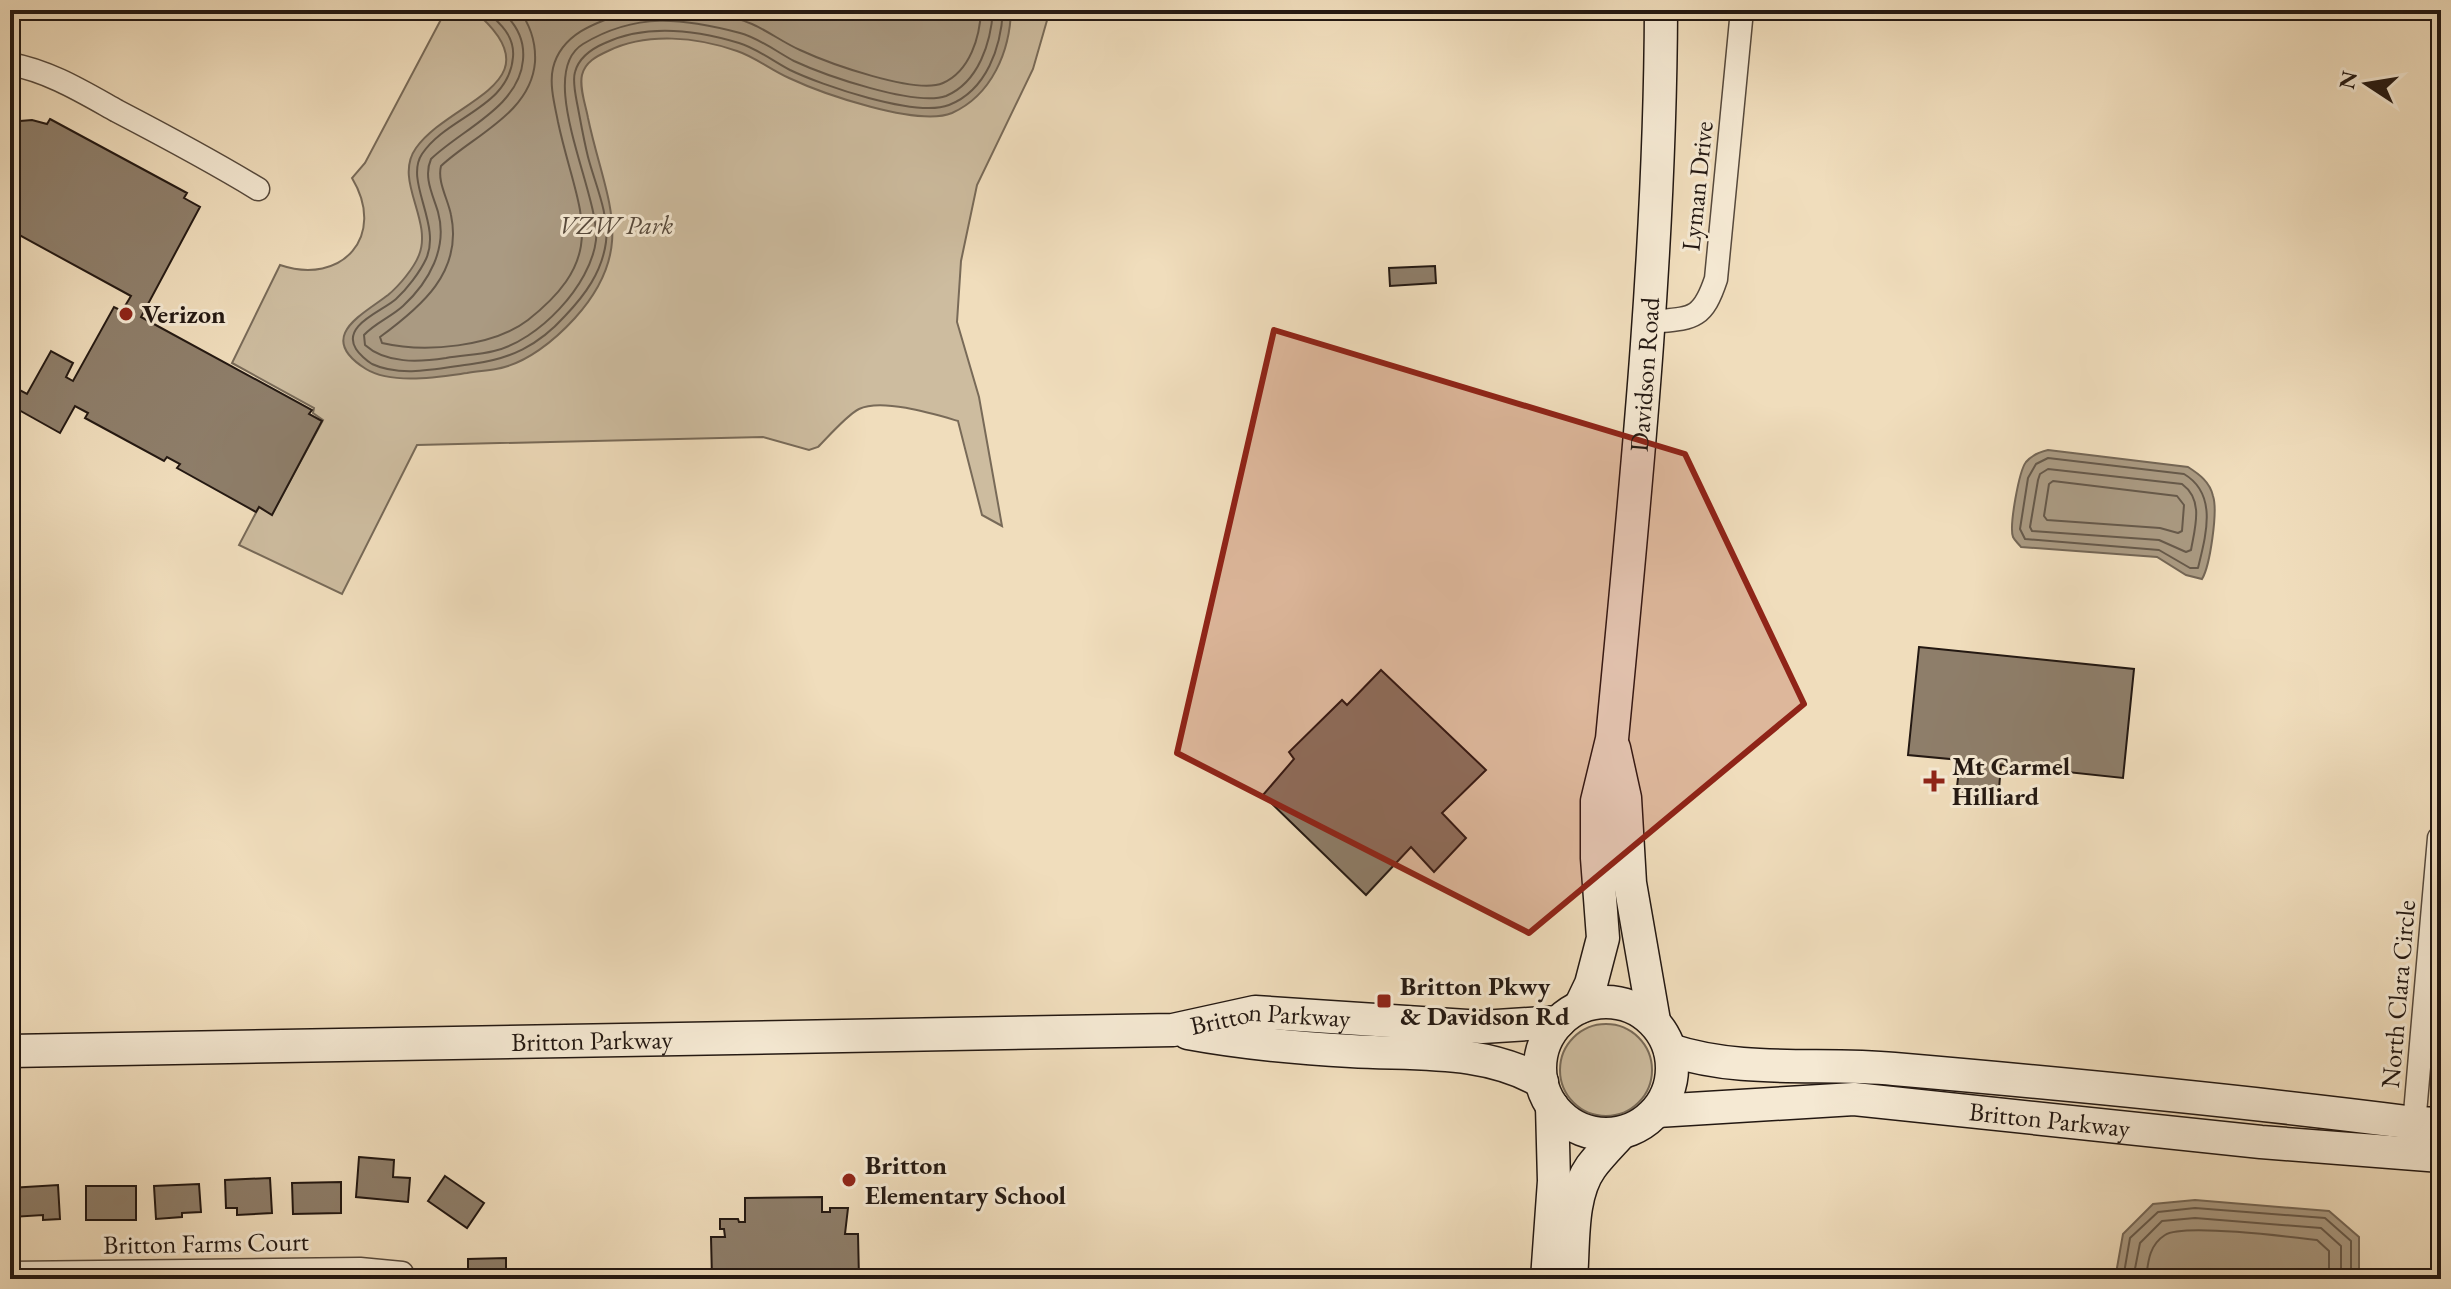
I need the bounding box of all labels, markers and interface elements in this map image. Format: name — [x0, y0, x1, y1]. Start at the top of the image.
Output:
north arrow — [2327, 44, 2407, 124]
text: N — [2332, 68, 2364, 92]
street label: Lyman Drive — [1673, 119, 1721, 253]
park label: VZW Park — [559, 208, 674, 242]
street label: Davidson Road — [1622, 295, 1667, 453]
place label: Verizon — [142, 297, 226, 331]
marker: Verizon — [117, 305, 135, 323]
place label: Mt Carmel Hilliard — [1952, 749, 2070, 813]
marker: Mt Carmel Hilliard — [1923, 770, 1945, 792]
street label: North Clara Circle — [2373, 899, 2423, 1089]
place label: Britton Pkwy & Davidson Rd — [1400, 969, 1570, 1033]
marker: Britton Pkwy & Davidson Rd — [1375, 992, 1393, 1010]
street label: Britton Parkway — [1187, 995, 1352, 1043]
street label: Britton Parkway — [511, 1022, 674, 1059]
street label: Britton Parkway — [1967, 1094, 2132, 1145]
place label: Britton Elementary School — [865, 1148, 1066, 1212]
marker: Britton Elementary School — [840, 1171, 858, 1189]
street label: Britton Farms Court — [103, 1224, 309, 1262]

